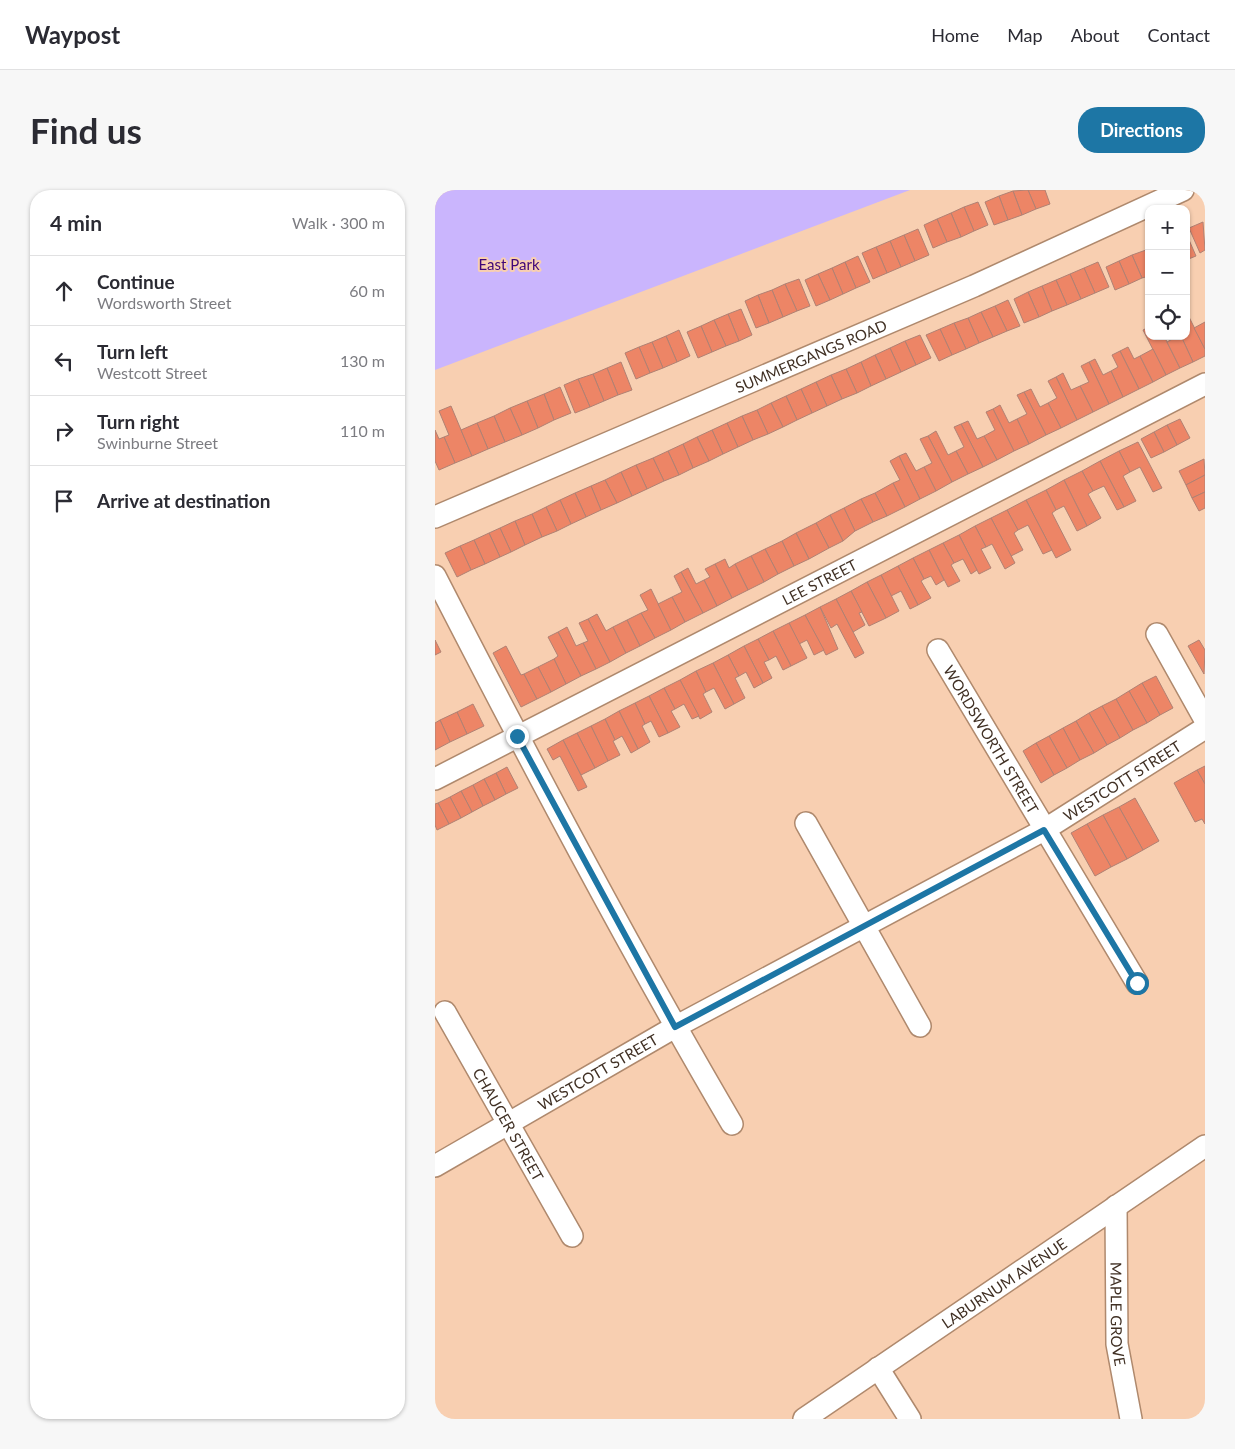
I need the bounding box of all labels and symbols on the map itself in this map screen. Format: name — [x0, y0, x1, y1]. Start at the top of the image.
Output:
park label: East Park — [478, 255, 540, 273]
street label: SUMMERGANGS ROAD — [732, 315, 889, 396]
street label: LEE STREET — [779, 555, 860, 608]
street label: WORDSWORTH STREET — [940, 662, 1043, 817]
route end — [506, 725, 529, 748]
street label: WESTCOTT STREET — [1060, 737, 1184, 825]
route start — [1126, 972, 1149, 995]
street label: WESTCOTT STREET — [534, 1030, 661, 1114]
street label: CHAUCER STREET — [469, 1065, 548, 1184]
street label: LABURNUM AVENUE — [938, 1234, 1070, 1332]
street label: MAPLE GROVE — [1107, 1262, 1130, 1367]

